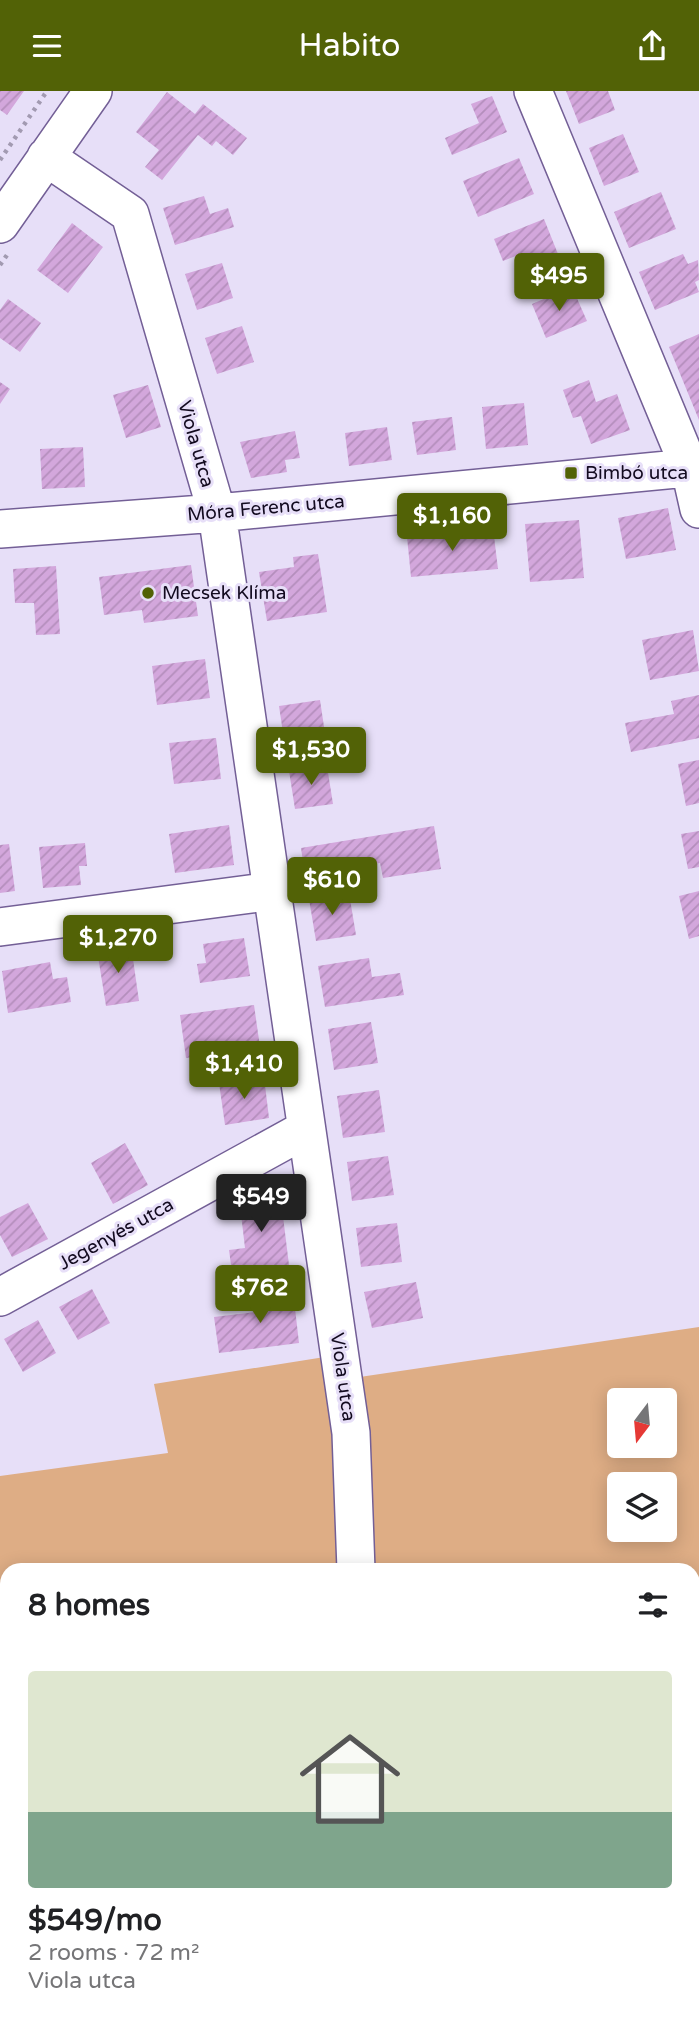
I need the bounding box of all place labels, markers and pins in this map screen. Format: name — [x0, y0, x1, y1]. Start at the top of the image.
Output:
pin: $495 — [518, 253, 600, 313]
place label: Bimbó utca — [585, 462, 688, 484]
marker: Bimbó utca — [563, 465, 579, 481]
pin: $1,160 — [395, 493, 509, 553]
place label: Mecsek Klíma — [162, 582, 286, 604]
marker: Mecsek Klíma — [140, 585, 156, 601]
pin: $1,530 — [254, 727, 368, 787]
pin: $610 — [291, 857, 373, 917]
pin: $1,270 — [61, 915, 175, 975]
pin: $1,410 — [187, 1041, 301, 1101]
pin: $549 — [220, 1175, 302, 1234]
pin: $762 — [219, 1265, 301, 1325]

